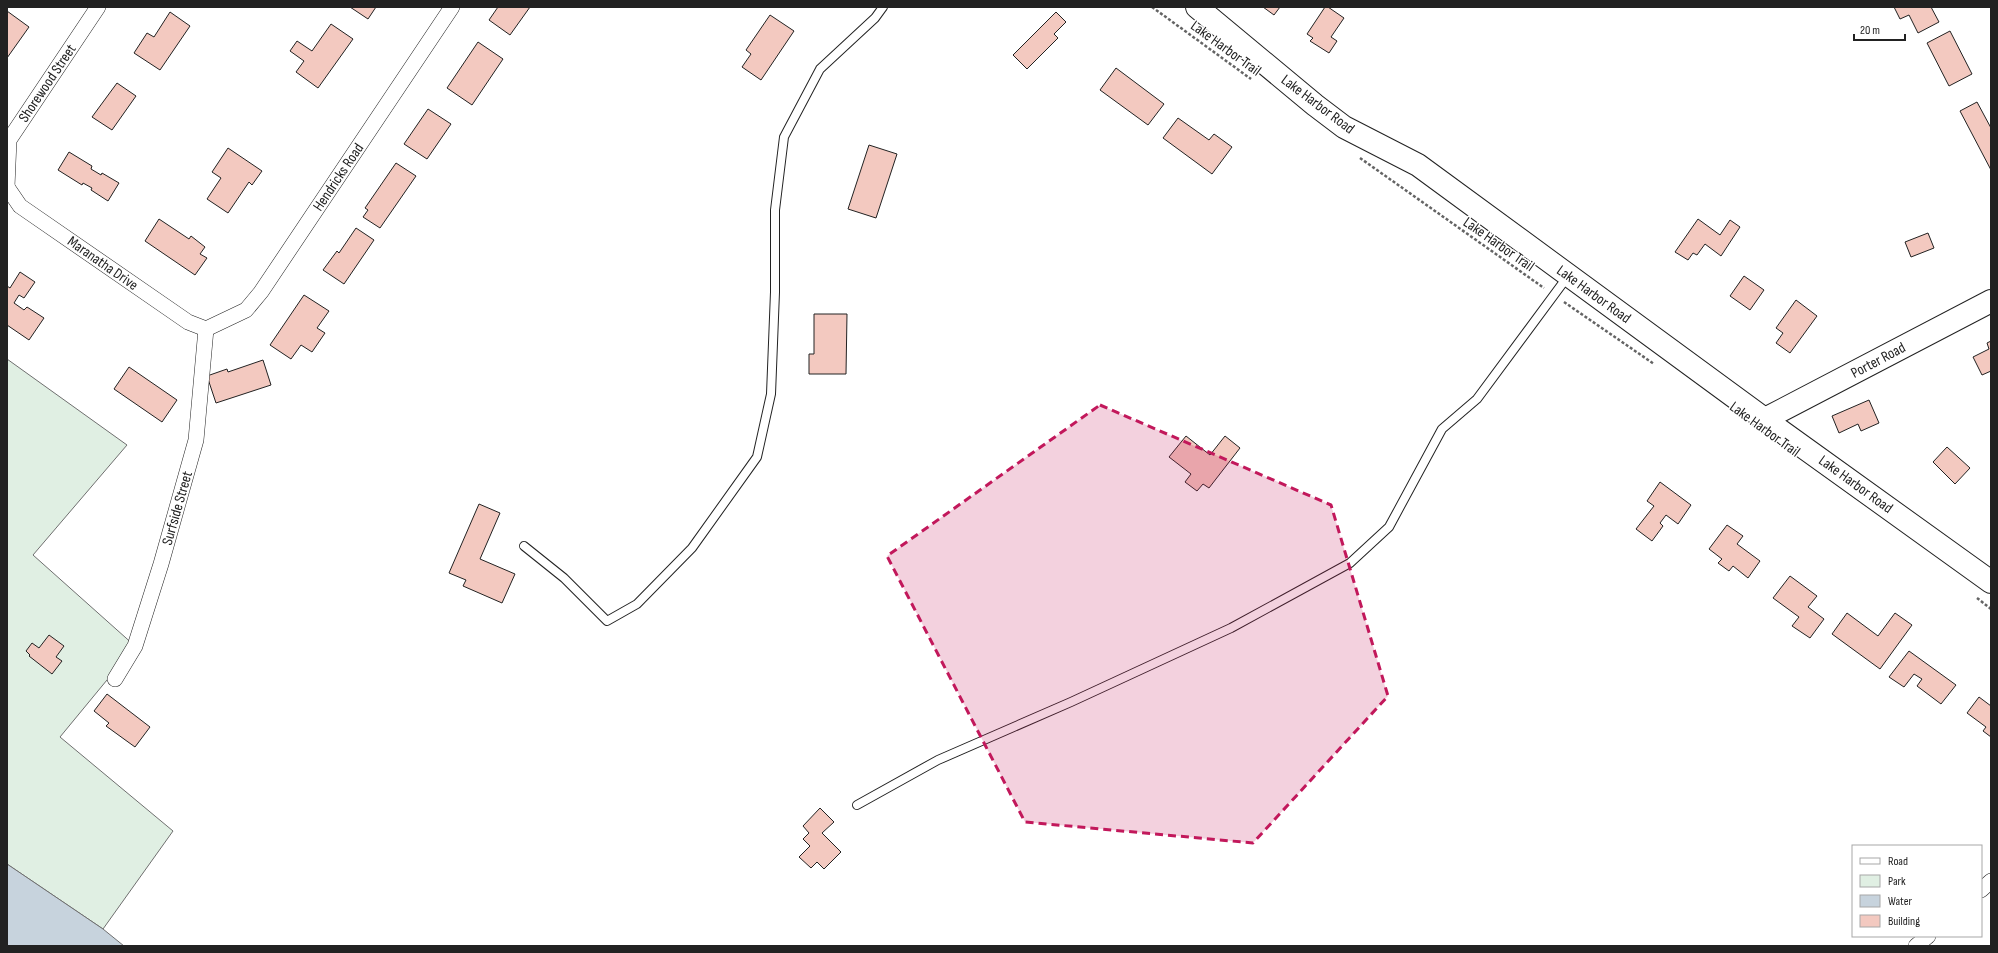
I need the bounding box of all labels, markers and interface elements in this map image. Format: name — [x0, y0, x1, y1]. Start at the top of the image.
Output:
street label: Lake Harbor Trail — [1187, 16, 1265, 80]
scale bar — [1854, 16, 1905, 42]
text: 20 m — [1860, 23, 1880, 38]
street label: Shorewood Street — [14, 40, 81, 126]
street label: Lake Harbor Road — [1277, 71, 1358, 138]
street label: Hendricks Road — [309, 140, 368, 215]
street label: Lake Harbor Trail — [1459, 213, 1538, 276]
street label: Maranatha Drive — [64, 232, 142, 295]
street label: Lake Harbor Road — [1553, 261, 1635, 328]
street label: Porter Road — [1848, 338, 1909, 383]
street label: Lake Harbor Trail — [1726, 397, 1804, 461]
street label: Lake Harbor Road — [1815, 451, 1897, 518]
street label: Surfside Street — [158, 469, 197, 547]
legend — [1852, 845, 1982, 937]
text: Road — [1888, 854, 1908, 869]
text: Park — [1888, 874, 1906, 889]
text: Water — [1888, 894, 1912, 909]
text: Building — [1888, 914, 1920, 929]

